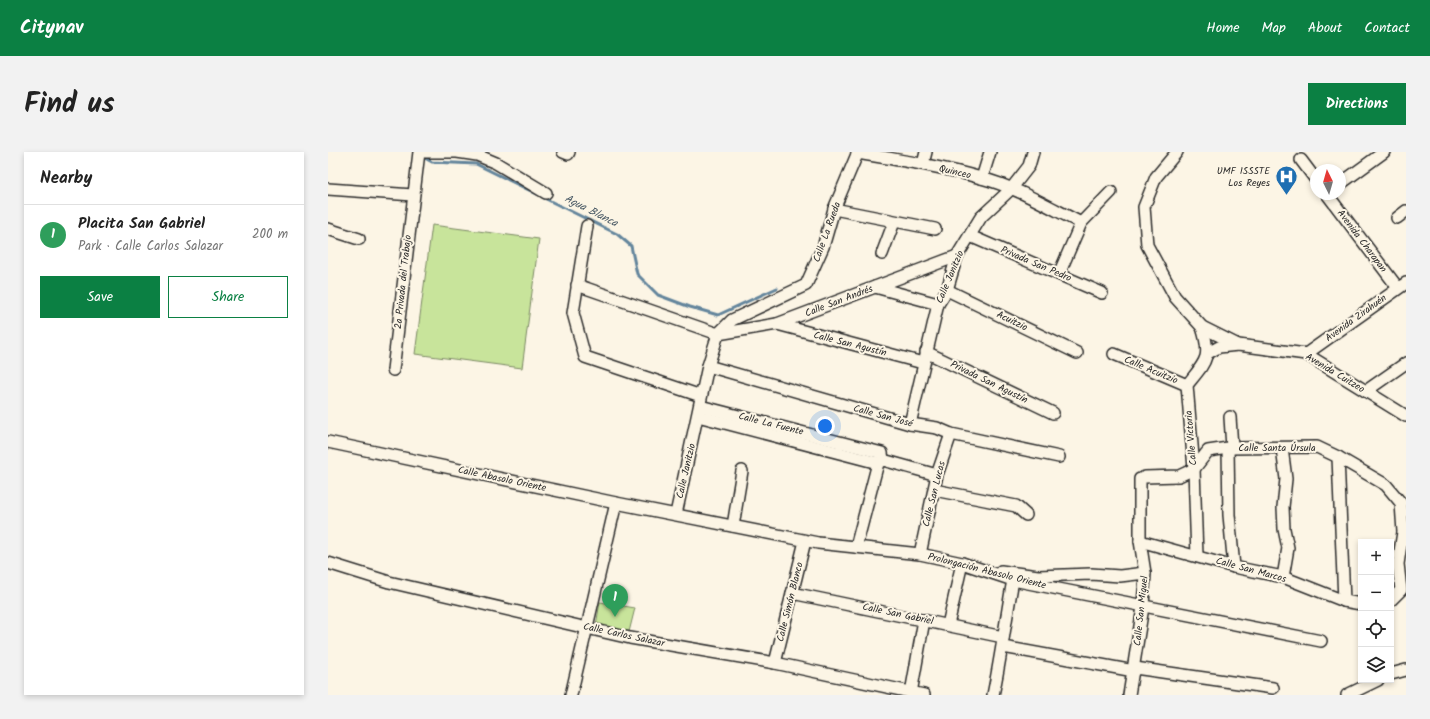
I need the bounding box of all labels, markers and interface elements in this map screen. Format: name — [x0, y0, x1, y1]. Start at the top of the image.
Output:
text: Citynav — [20, 13, 83, 43]
text: Home — [1206, 17, 1240, 39]
text: Map — [1262, 17, 1286, 39]
text: About — [1308, 17, 1342, 39]
text: Contact — [1364, 17, 1410, 39]
text: Find us — [24, 82, 115, 127]
button: Directions — [1308, 83, 1406, 125]
street label: Quinceo — [937, 161, 973, 184]
place label: UMF ISSSTE Los Reyes — [1217, 163, 1271, 191]
hospital icon: UMF ISSSTE Los Reyes — [1273, 164, 1299, 197]
north arrow — [1310, 164, 1346, 200]
text: Nearby — [40, 165, 92, 192]
water label: Agua Blanca — [561, 190, 621, 232]
street label: Calle La Rueda — [809, 199, 845, 264]
street label: Avenida Charapan — [1333, 206, 1391, 276]
text: Placita San Gabriel — [78, 212, 205, 236]
text: 1 — [51, 224, 55, 245]
text: 200 m — [252, 224, 288, 245]
street label: 2a Privada del Trabajo — [390, 234, 416, 330]
text: Park · Calle Carlos Salazar — [78, 236, 223, 257]
street label: Privada San Pedro — [998, 242, 1074, 286]
street label: Calle Janitzio — [932, 248, 969, 306]
button: Save — [40, 276, 160, 318]
button: Share — [168, 276, 288, 318]
street label: Calle San Andrés — [803, 280, 876, 321]
street label: Avenida Zirahuén — [1322, 290, 1390, 346]
street label: Acuitzio — [994, 307, 1031, 336]
street label: Calle San Agustín — [812, 327, 888, 361]
street label: Avenida Cuitzeo — [1302, 349, 1368, 397]
street label: Calle Acuitzio — [1122, 352, 1181, 389]
street label: Privada San Agustín — [947, 356, 1031, 408]
street label: Calle San José — [851, 400, 915, 432]
street label: Calle La Fuente — [737, 408, 806, 440]
street label: Calle Victoria — [1181, 410, 1201, 466]
your location — [815, 416, 835, 436]
street label: Calle Santa Úrsula — [1238, 440, 1316, 456]
street label: Calle Janitzio — [672, 441, 700, 500]
street label: Calle San Lucas — [918, 459, 950, 528]
street label: Calle Abasolo Oriente — [456, 462, 548, 496]
map controls — [1358, 539, 1394, 683]
button: + — [1358, 539, 1394, 575]
street label: Prolongación Abasolo Oriente — [926, 549, 1048, 594]
street label: Calle San Marcos — [1214, 553, 1289, 587]
street label: Calle Simón Blanco — [772, 560, 808, 643]
street label: Calle San Miguel — [1129, 575, 1153, 647]
button: − — [1358, 575, 1394, 611]
pin: 1 — [602, 584, 628, 617]
street label: Calle San Gabriel — [861, 599, 935, 629]
button: locate — [1358, 611, 1394, 647]
street label: Calle Carlos Salazar — [582, 619, 667, 652]
button: layers — [1358, 647, 1394, 683]

